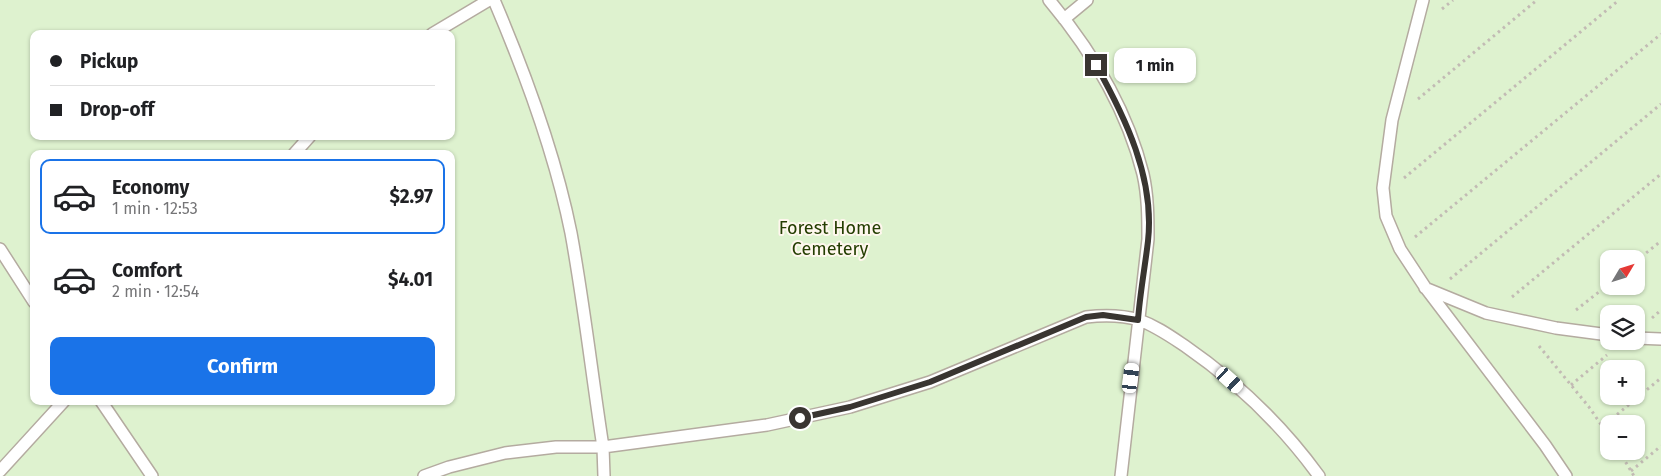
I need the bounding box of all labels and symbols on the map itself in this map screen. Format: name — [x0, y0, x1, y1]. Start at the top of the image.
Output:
callout: 1 min — [1114, 48, 1196, 82]
route end — [1085, 54, 1107, 76]
park label: Forest Home Cemetery — [779, 217, 881, 260]
north arrow — [1600, 250, 1645, 295]
car — [1121, 362, 1140, 394]
car — [1213, 364, 1246, 396]
route start — [789, 407, 811, 429]

